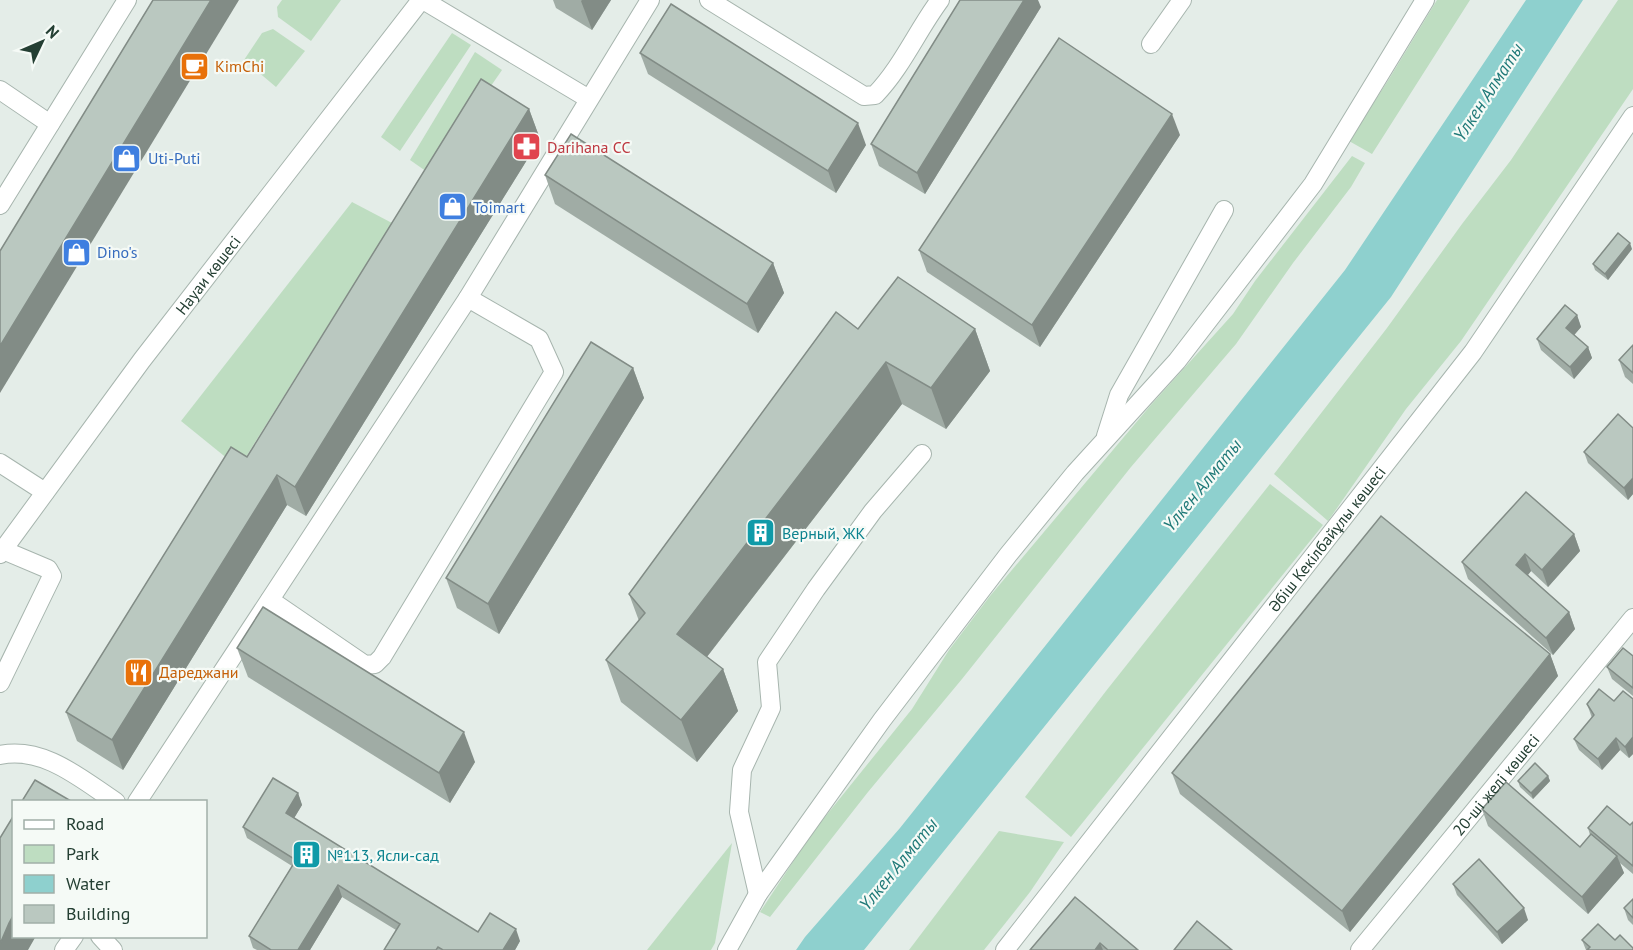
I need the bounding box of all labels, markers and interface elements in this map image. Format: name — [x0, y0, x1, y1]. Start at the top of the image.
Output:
north arrow — [12, 12, 72, 72]
text: N — [42, 21, 64, 42]
water label: Үлкен Алматы — [1448, 38, 1528, 145]
cafe icon: KimChi — [178, 50, 210, 82]
place label: KimChi — [215, 56, 264, 76]
pharmacy icon: Darihana CC — [510, 131, 542, 163]
place label: Darihana CC — [547, 137, 631, 157]
shop icon: Uti-Puti — [111, 142, 143, 174]
place label: Uti-Puti — [148, 148, 201, 168]
shop icon: Toimart — [436, 191, 468, 223]
place label: Toimart — [473, 197, 526, 217]
street label: Науаи көшесі — [171, 232, 245, 318]
shop icon: Dino's — [60, 236, 92, 268]
place label: Dino's — [97, 242, 138, 262]
water label: Үлкен Алматы — [1158, 434, 1247, 536]
street label: Әбіш Кекілбайұлы көшесі — [1264, 462, 1390, 616]
building icon: Верный, ЖК — [745, 517, 777, 549]
place label: Верный, ЖК — [782, 523, 866, 543]
restaurant icon: Дареджани — [122, 656, 154, 688]
place label: Дареджани — [159, 662, 239, 682]
street label: 20-ші желі көшесі — [1448, 730, 1544, 840]
legend — [12, 800, 207, 938]
text: Road — [66, 812, 104, 835]
water label: Үлкен Алматы — [854, 813, 943, 915]
building icon: №113, Ясли-сад — [290, 839, 322, 871]
text: Park — [66, 842, 99, 865]
place label: №113, Ясли-сад — [327, 845, 439, 865]
text: Water — [66, 872, 110, 895]
text: Building — [66, 902, 130, 925]

